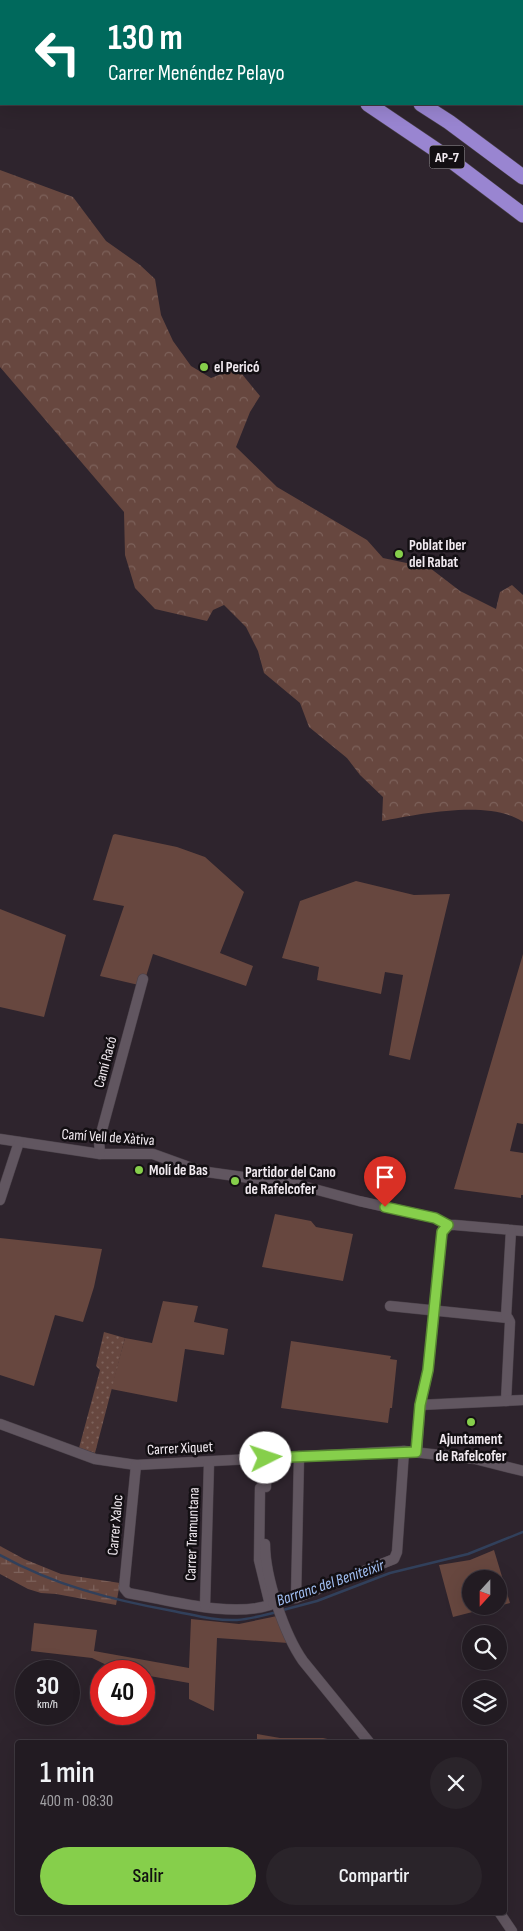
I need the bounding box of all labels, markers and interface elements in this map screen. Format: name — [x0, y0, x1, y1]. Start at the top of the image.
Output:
text: 130 m — [108, 17, 183, 60]
icon: left — [25, 20, 90, 85]
text: Carrer Menéndez Pelayo — [108, 60, 285, 87]
road number: AP-7 — [430, 146, 464, 168]
place label: el Pericó — [214, 358, 260, 377]
marker: el Pericó — [198, 361, 210, 373]
place label: Poblat Iber del Rabat — [409, 536, 467, 572]
marker: Poblat Iber del Rabat — [393, 548, 405, 560]
street label: Camí Racó — [90, 1034, 121, 1090]
street label: Camí Vell de Xàtiva — [61, 1125, 155, 1150]
pin — [364, 1156, 406, 1207]
place label: Molí de Bas — [149, 1161, 208, 1180]
place label: Partidor del Cano de Rafelcofer — [245, 1163, 336, 1199]
icon: arrive — [371, 1163, 399, 1191]
marker: Molí de Bas — [133, 1164, 145, 1176]
marker: Partidor del Cano de Rafelcofer — [229, 1175, 241, 1187]
marker: Ajuntament de Rafelcofer — [465, 1416, 477, 1428]
place label: Ajuntament de Rafelcofer — [436, 1430, 507, 1466]
position arrow — [239, 1431, 291, 1483]
street label: Carrer Xiquet — [147, 1437, 214, 1460]
street label: Carrer Tramuntana — [181, 1487, 204, 1581]
street label: Carrer Xaloc — [103, 1494, 128, 1556]
water label: Barranc del Beniteixir — [274, 1556, 387, 1611]
north arrow — [462, 1570, 508, 1615]
map controls — [462, 1570, 507, 1725]
button: search — [462, 1625, 507, 1670]
speed limit sign: 40 — [90, 1660, 155, 1725]
text: 30 — [36, 1671, 59, 1702]
button: layers — [462, 1680, 507, 1725]
text: km/h — [37, 1697, 58, 1712]
text: 1 min — [40, 1755, 95, 1791]
button: close — [430, 1757, 482, 1809]
text: 400 m · 08:30 — [40, 1792, 113, 1811]
button: Salir — [40, 1847, 256, 1905]
button: Compartir — [266, 1847, 482, 1905]

